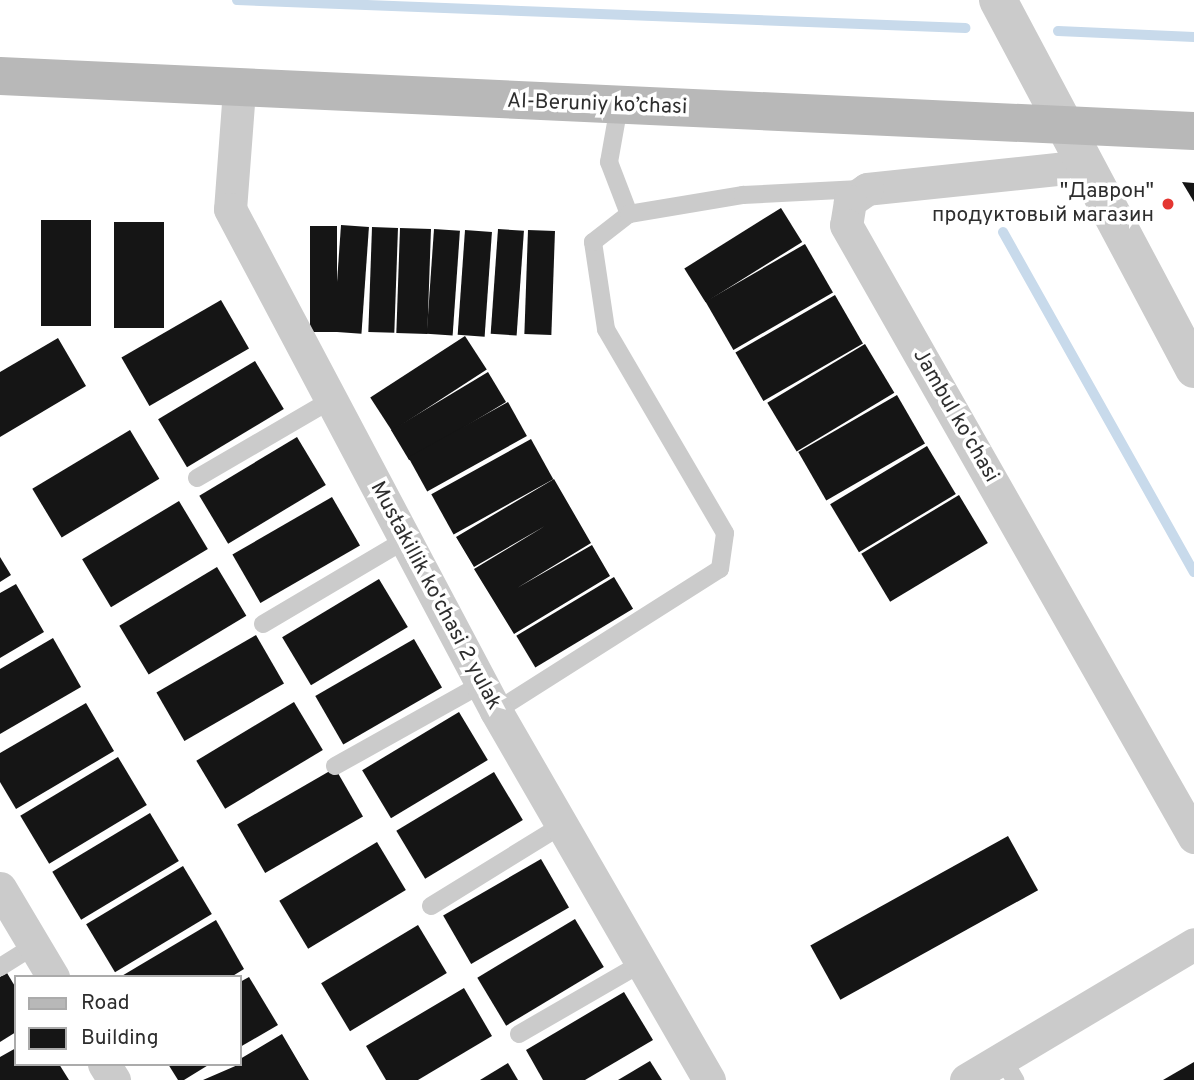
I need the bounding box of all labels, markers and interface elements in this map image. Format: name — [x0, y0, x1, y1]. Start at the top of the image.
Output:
street label: Al-Beruniy ko’chasi — [506, 89, 688, 121]
place label: "Даврон" продуктовый магазин — [932, 179, 1154, 229]
marker: "Даврон" продуктовый магазин — [1160, 196, 1176, 212]
street label: Jambul ko'chasi — [907, 345, 1003, 487]
street label: Mustakillik ko'chasi 2 yulak — [364, 478, 506, 714]
legend — [14, 975, 242, 1066]
text: Road — [81, 990, 130, 1017]
text: Building — [81, 1025, 159, 1052]

